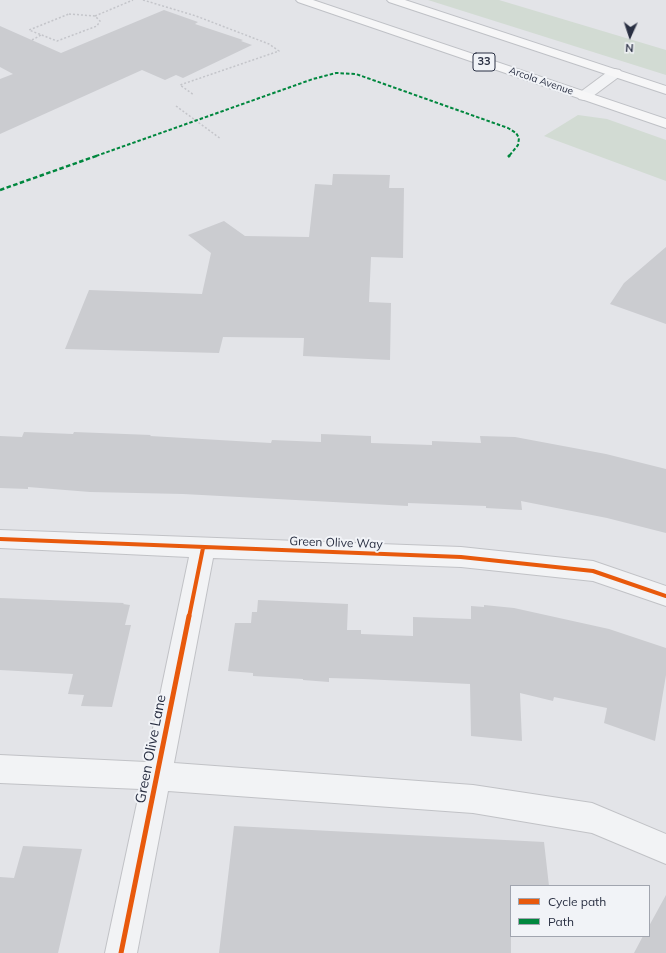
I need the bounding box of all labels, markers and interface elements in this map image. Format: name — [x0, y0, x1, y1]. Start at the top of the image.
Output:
north arrow — [610, 16, 650, 56]
text: N — [625, 41, 634, 55]
road number: 33 — [473, 53, 495, 71]
street label: Arcola Avenue — [507, 64, 575, 98]
street label: Green Olive Way — [289, 534, 383, 552]
street label: Green Olive Lane — [132, 693, 170, 805]
legend — [510, 885, 650, 937]
text: Cycle path — [548, 894, 606, 909]
text: Path — [548, 914, 574, 929]

